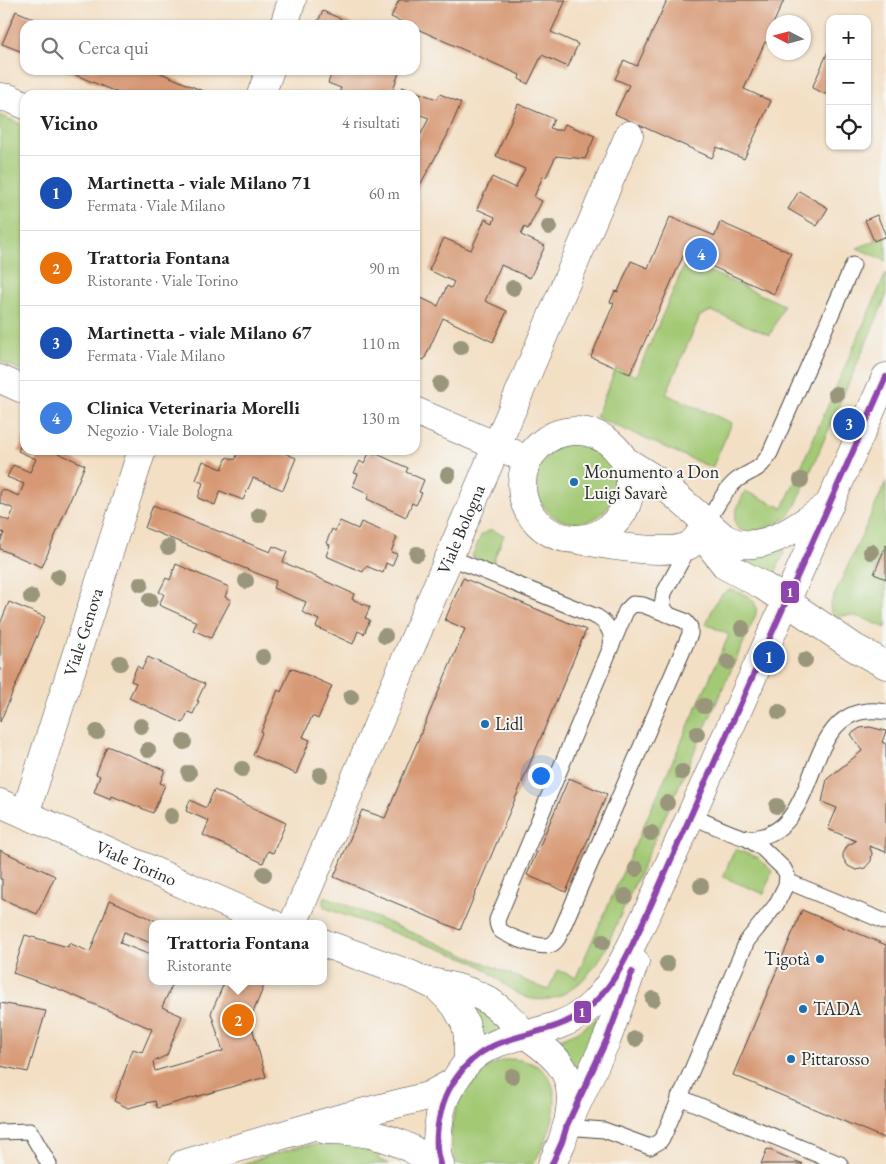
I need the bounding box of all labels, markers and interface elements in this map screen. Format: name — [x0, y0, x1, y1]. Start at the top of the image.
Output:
north arrow — [766, 15, 811, 60]
map controls — [826, 15, 871, 150]
button: + — [826, 15, 871, 60]
search box — [20, 20, 420, 75]
icon: search — [38, 34, 66, 62]
text: Cerca qui — [78, 35, 149, 60]
button: − — [826, 60, 871, 105]
button: locate — [826, 105, 871, 150]
text: Vicino — [40, 109, 98, 136]
text: 4 risultati — [342, 112, 400, 133]
text: Martinetta - viale Milano 71 — [87, 170, 312, 195]
text: 1 — [52, 183, 60, 204]
text: 60 m — [369, 183, 400, 204]
text: Fermata · Viale Milano — [87, 195, 225, 216]
pin: 4 — [685, 235, 717, 273]
text: Trattoria Fontana — [87, 245, 230, 270]
text: 2 — [52, 258, 60, 279]
text: 90 m — [369, 258, 400, 279]
text: Ristorante · Viale Torino — [87, 270, 238, 291]
text: Martinetta - viale Milano 67 — [87, 320, 312, 345]
text: 3 — [52, 333, 60, 354]
text: 110 m — [361, 333, 400, 354]
text: Fermata · Viale Milano — [87, 345, 225, 366]
text: Clinica Veterinaria Morelli — [87, 395, 300, 420]
pin: 3 — [833, 405, 865, 443]
text: 4 — [52, 408, 60, 429]
text: 130 m — [361, 408, 400, 429]
text: Negozio · Viale Bologna — [87, 420, 233, 441]
place label: Monumento a Don Luigi Savarè — [584, 460, 720, 504]
marker: Monumento a Don Luigi Savarè — [568, 476, 580, 488]
street label: Viale Bologna — [431, 480, 490, 577]
line badge: 1 — [780, 580, 800, 604]
text: 1 — [786, 583, 794, 601]
street label: Viale Genova — [58, 584, 108, 679]
pin: 1 — [753, 638, 785, 676]
place label: Lidl — [495, 712, 523, 735]
marker: Lidl — [479, 718, 491, 730]
your location — [528, 763, 554, 789]
street label: Viale Torino — [92, 835, 181, 891]
popup — [149, 920, 327, 985]
text: Trattoria Fontana — [167, 930, 309, 955]
place label: Tigotà — [764, 947, 811, 970]
marker: Tigotà — [814, 953, 826, 965]
text: Ristorante — [167, 955, 232, 976]
place label: TADA — [813, 997, 862, 1020]
line badge: 1 — [573, 1000, 592, 1024]
pin: 2 — [222, 1001, 254, 1039]
text: 1 — [578, 1003, 586, 1021]
marker: TADA — [797, 1003, 809, 1015]
place label: Pittarosso — [801, 1047, 869, 1070]
marker: Pittarosso — [785, 1053, 797, 1065]

